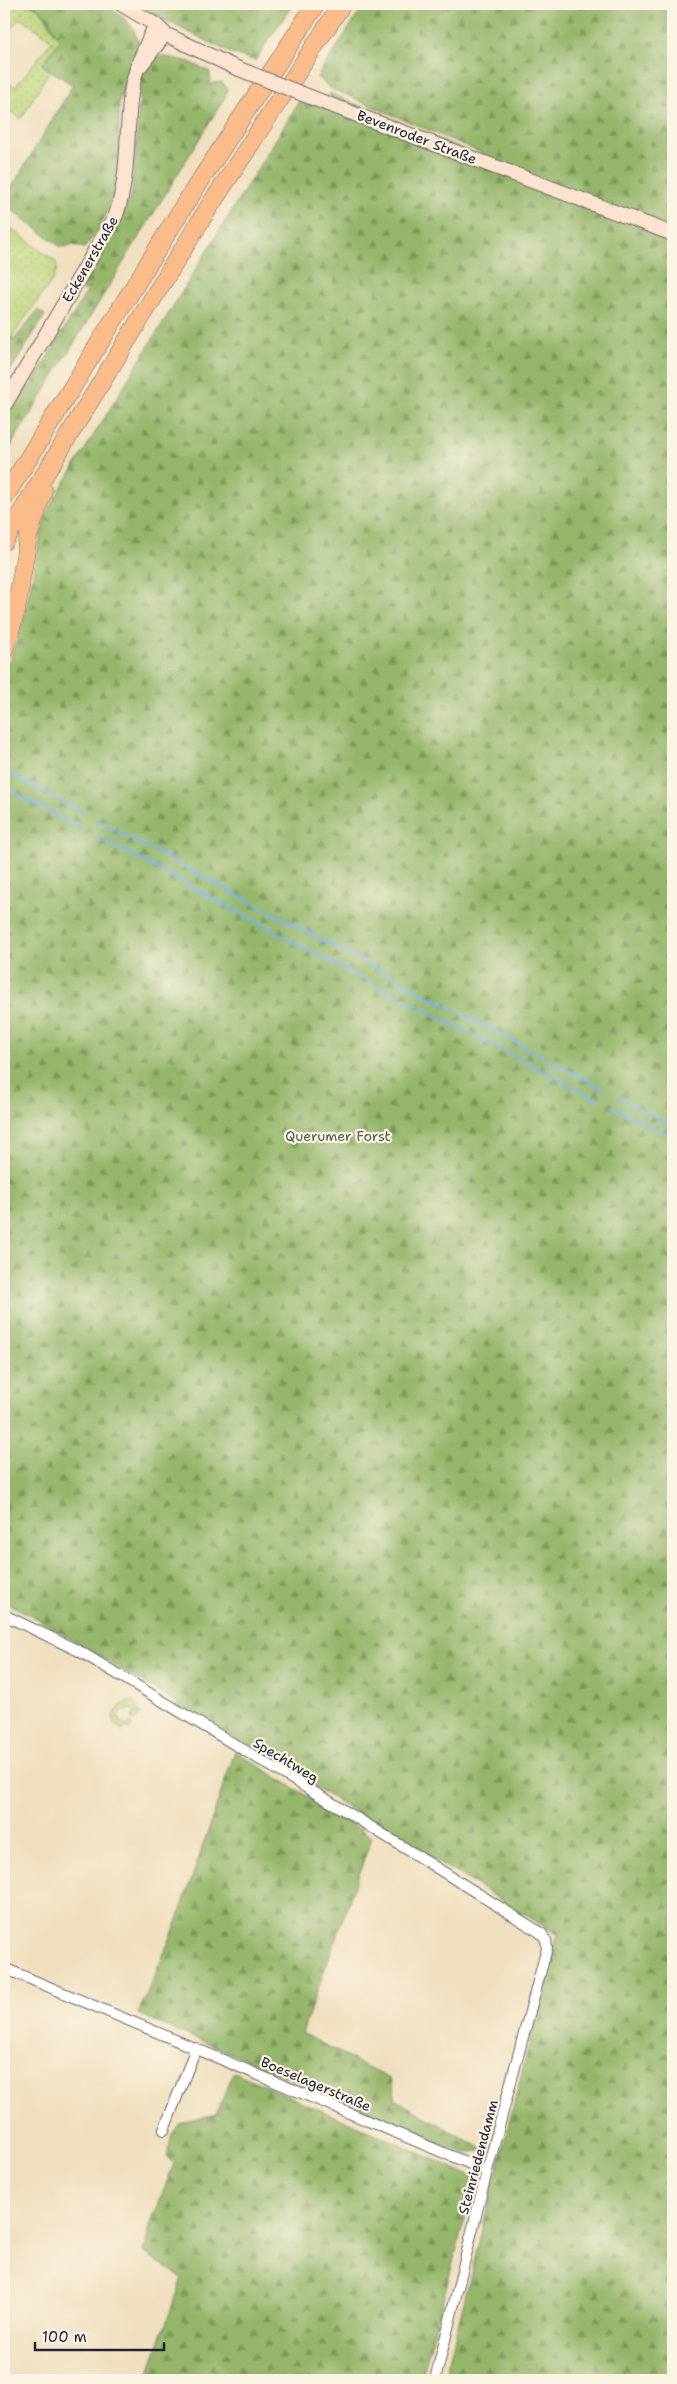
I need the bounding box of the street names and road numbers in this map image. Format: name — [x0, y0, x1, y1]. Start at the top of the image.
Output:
street label: Bevenroder Straße — [355, 106, 479, 168]
street label: Eckenerstraße — [58, 212, 122, 305]
street label: Spechtweg — [250, 1734, 322, 1786]
street label: Boeselagerstraße — [258, 2053, 374, 2115]
street label: Steinriedendamm — [454, 2098, 502, 2216]

